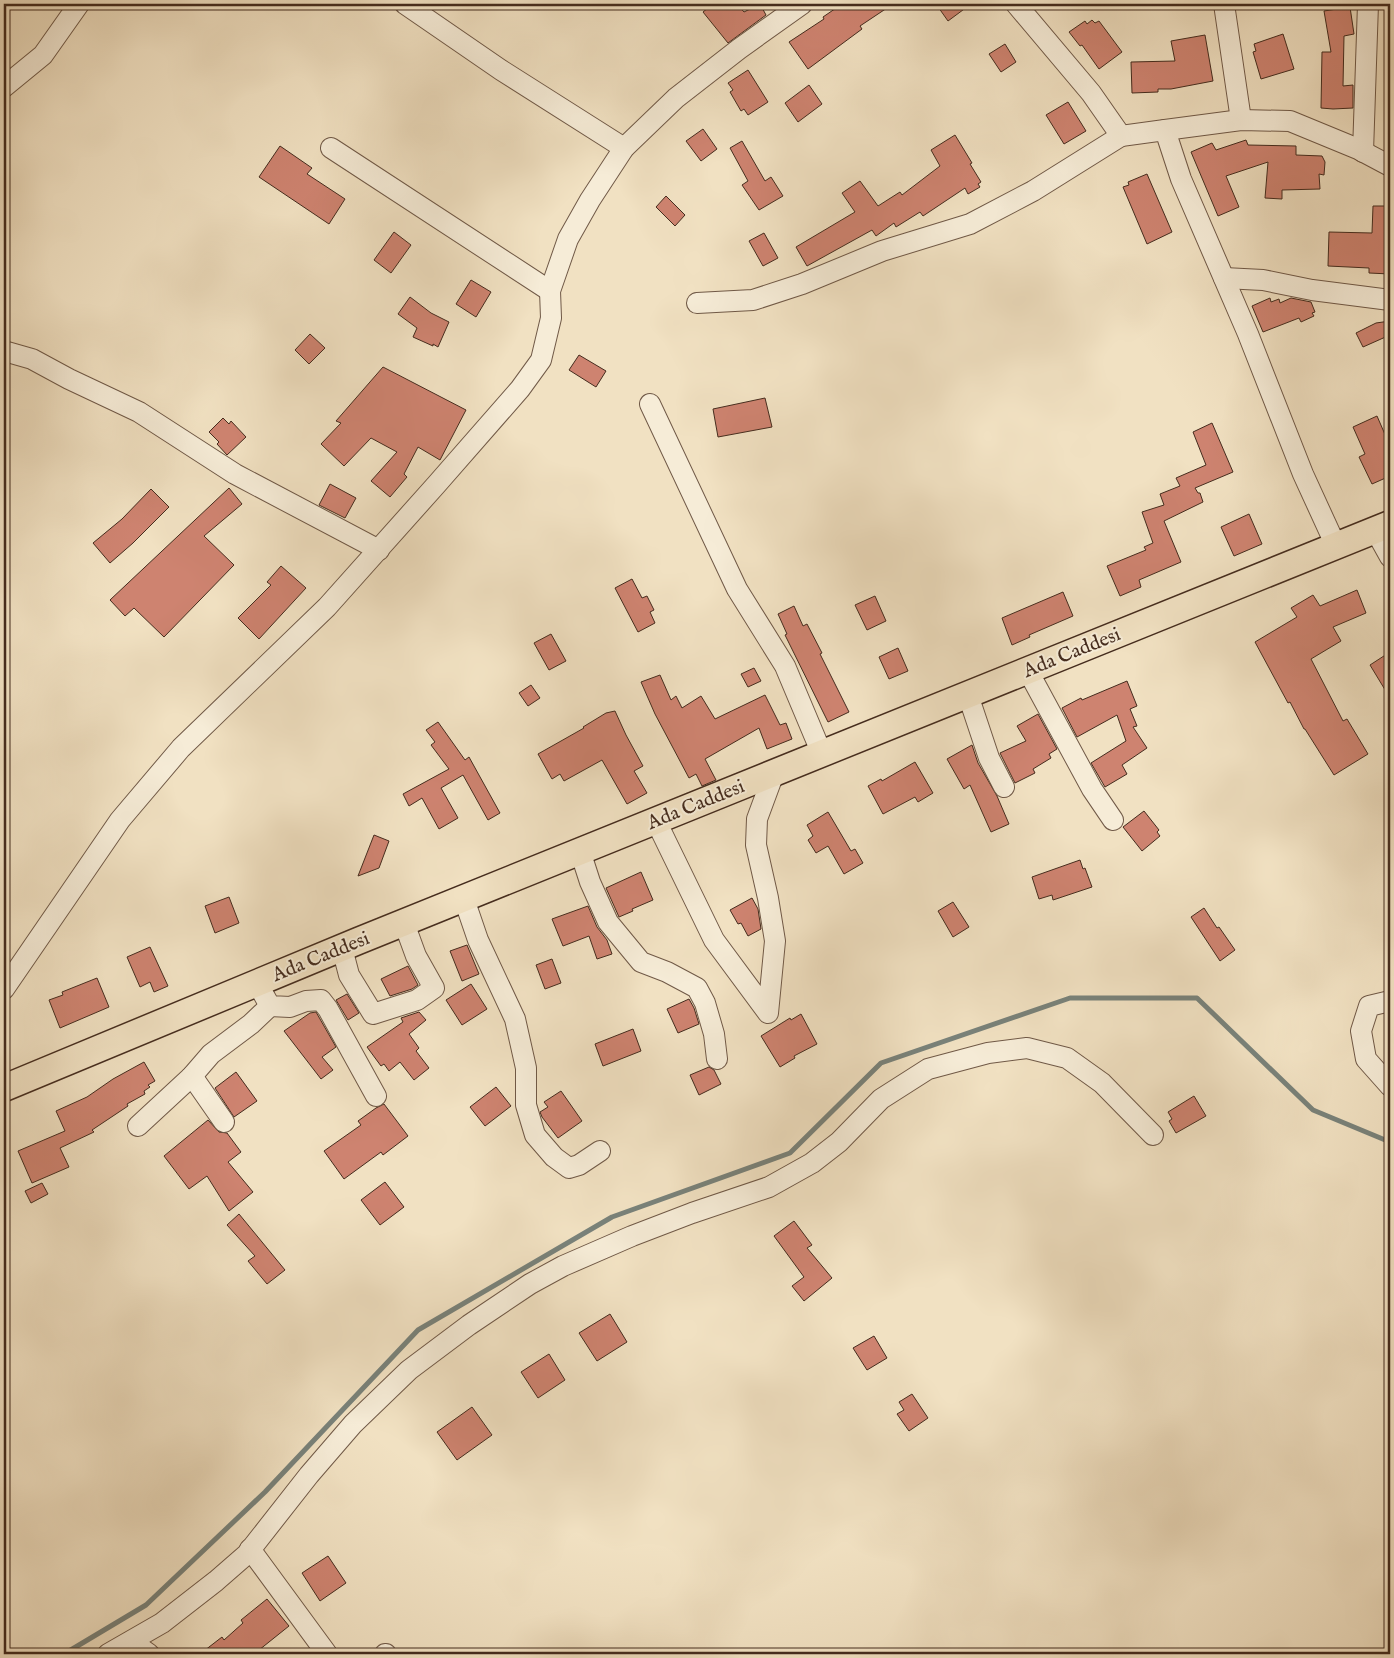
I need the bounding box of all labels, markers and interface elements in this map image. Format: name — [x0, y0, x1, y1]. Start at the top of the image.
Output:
street label: Ada Caddesi — [1019, 622, 1124, 684]
street label: Ada Caddesi — [643, 774, 748, 836]
street label: Ada Caddesi — [268, 926, 373, 988]

